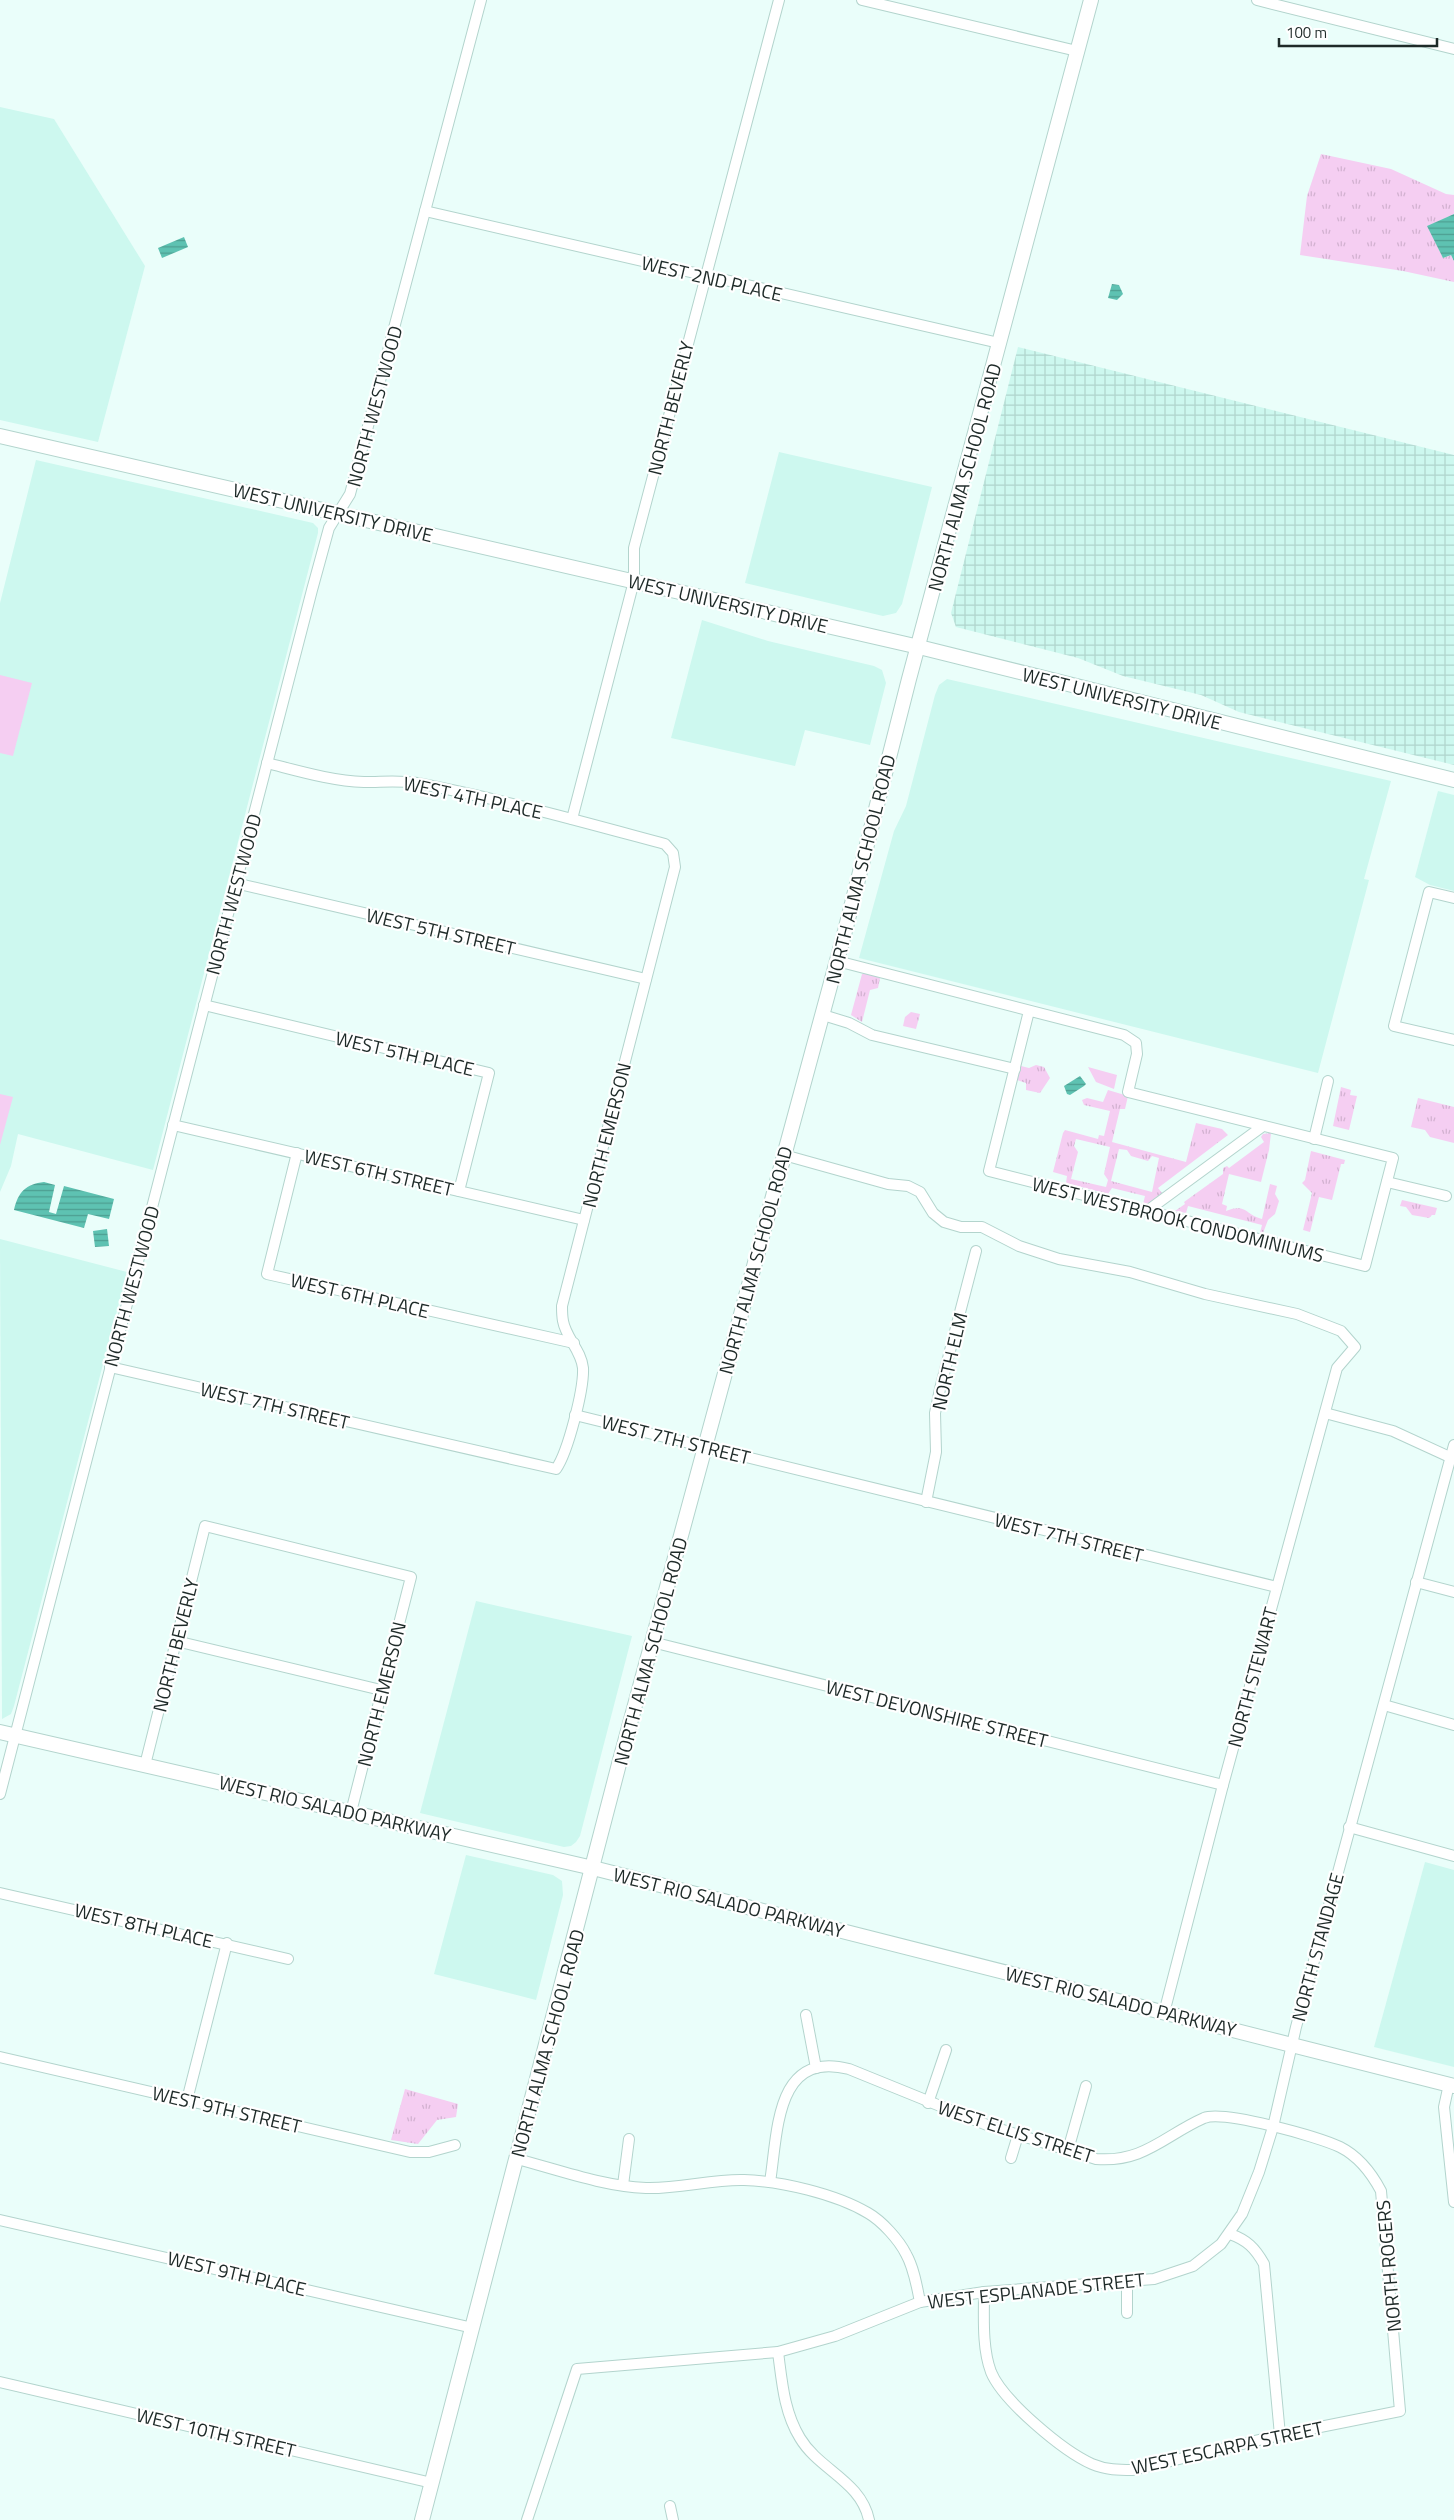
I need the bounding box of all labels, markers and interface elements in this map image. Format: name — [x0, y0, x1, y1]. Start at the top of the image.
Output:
scale bar — [1279, 15, 1436, 47]
text: 100 m — [1286, 21, 1327, 44]
street label: WEST 2ND PLACE — [639, 248, 785, 308]
street label: NORTH WESTWOOD — [339, 322, 409, 490]
street label: NORTH BEVERLY — [639, 337, 701, 478]
street label: NORTH ALMA SCHOOL ROAD — [920, 360, 1008, 594]
street label: WEST UNIVERSITY DRIVE — [230, 475, 436, 549]
street label: WEST UNIVERSITY DRIVE — [625, 566, 831, 640]
street label: WEST UNIVERSITY DRIVE — [1019, 659, 1225, 737]
street label: NORTH ALMA SCHOOL ROAD — [817, 751, 903, 987]
street label: WEST 4TH PLACE — [401, 768, 545, 826]
street label: NORTH WESTWOOD — [198, 810, 268, 978]
street label: WEST 5TH STREET — [363, 900, 519, 962]
street label: WEST 5TH PLACE — [333, 1023, 477, 1083]
street label: NORTH EMERSON — [574, 1060, 638, 1210]
street label: WEST 6TH STREET — [301, 1141, 457, 1203]
street label: NORTH ALMA SCHOOL ROAD — [711, 1143, 799, 1377]
street label: WEST WESTBROOK CONDOMINIUMS — [1029, 1169, 1327, 1269]
street label: NORTH WESTWOOD — [96, 1202, 166, 1370]
street label: WEST 6TH PLACE — [288, 1265, 432, 1325]
street label: NORTH ELM — [924, 1309, 974, 1413]
street label: WEST 7TH STREET — [197, 1374, 353, 1436]
street label: WEST 7TH STREET — [599, 1406, 753, 1472]
street label: WEST 7TH STREET — [992, 1504, 1146, 1570]
street label: NORTH ALMA SCHOOL ROAD — [606, 1534, 694, 1768]
street label: NORTH BEVERLY — [144, 1574, 206, 1715]
street label: NORTH STEWART — [1219, 1604, 1285, 1750]
street label: NORTH EMERSON — [349, 1619, 413, 1769]
street label: WEST DEVONSHIRE STREET — [823, 1671, 1051, 1755]
street label: WEST RIO SALADO PARKWAY — [216, 1767, 455, 1849]
street label: WEST RIO SALADO PARKWAY — [610, 1859, 848, 1945]
street label: NORTH STANDAGE — [1283, 1869, 1351, 2025]
street label: WEST 8TH PLACE — [72, 1895, 216, 1955]
street label: NORTH ALMA SCHOOL ROAD — [503, 1926, 591, 2160]
street label: WEST RIO SALADO PARKWAY — [1002, 1958, 1240, 2044]
street label: WEST 9TH STREET — [149, 2078, 305, 2140]
street label: WEST ELLIS STREET — [934, 2092, 1098, 2170]
street label: NORTH ROGERS — [1368, 2199, 1408, 2333]
street label: WEST 9TH PLACE — [165, 2243, 309, 2303]
street label: WEST ESPLANADE STREET — [926, 2264, 1146, 2316]
street label: WEST 10TH STREET — [133, 2400, 299, 2464]
street label: WEST ESCARPA STREET — [1129, 2413, 1325, 2481]

